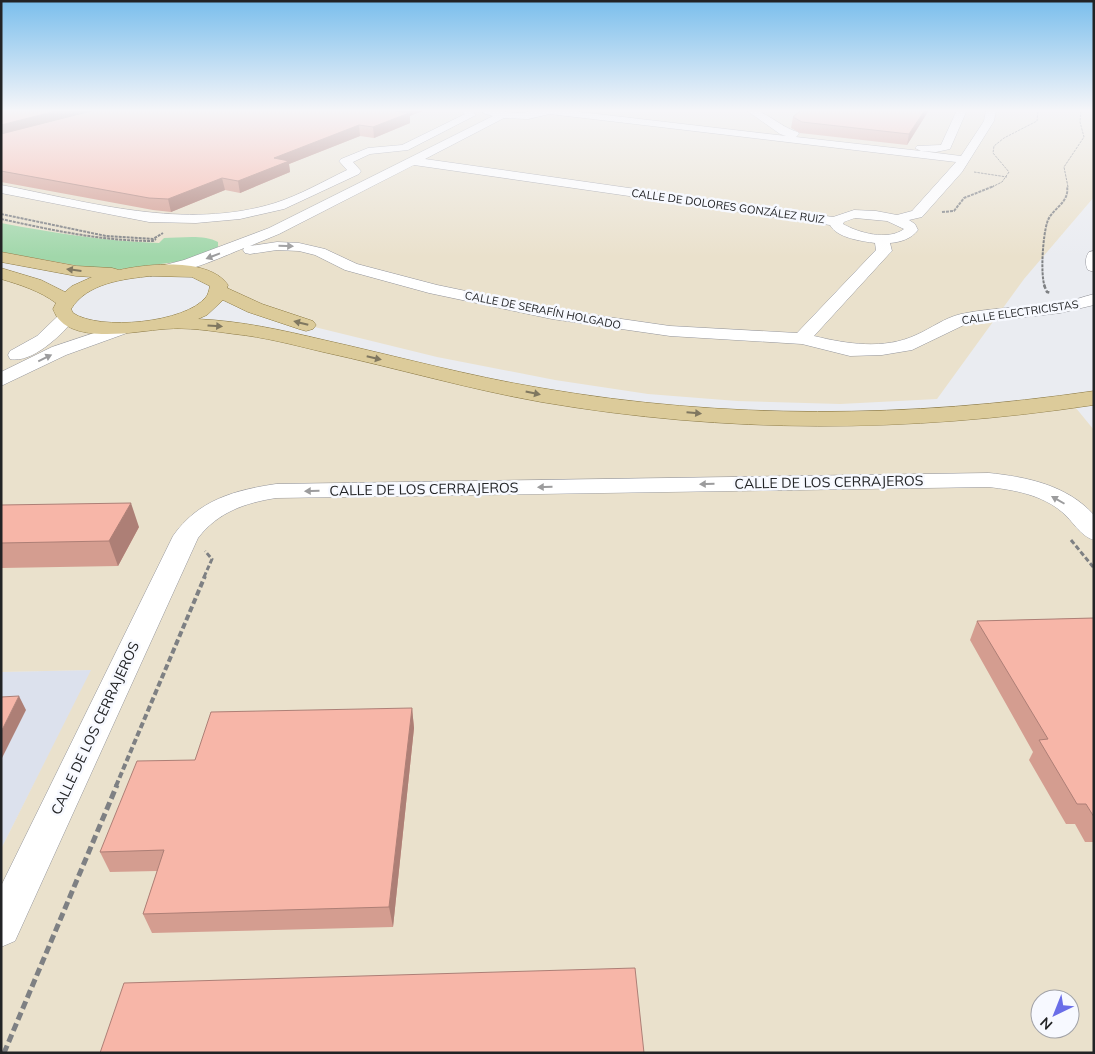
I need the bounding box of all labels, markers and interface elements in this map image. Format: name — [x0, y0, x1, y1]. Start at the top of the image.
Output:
street label: CALLE DE DOLORES GONZÁLEZ RUIZ — [630, 185, 826, 227]
one-way arrow — [278, 242, 294, 250]
one-way arrow — [206, 252, 220, 260]
one-way arrow — [66, 266, 82, 274]
street label: CALLE DE SERAFÍN HOLGADO — [464, 288, 622, 332]
street label: CALLE ELECTRICISTAS — [961, 297, 1079, 327]
one-way arrow — [294, 319, 309, 327]
one-way arrow — [208, 322, 224, 330]
one-way arrow — [38, 354, 52, 362]
one-way arrow — [367, 354, 383, 362]
one-way arrow — [525, 389, 541, 397]
one-way arrow — [686, 409, 702, 417]
street label: CALLE DE LOS CERRAJEROS — [734, 471, 924, 493]
street label: CALLE DE LOS CERRAJEROS — [329, 478, 519, 500]
one-way arrow — [699, 480, 715, 488]
one-way arrow — [536, 483, 552, 491]
one-way arrow — [304, 487, 320, 495]
one-way arrow — [1052, 495, 1065, 504]
street label: CALLE DE LOS CERRAJEROS — [47, 638, 143, 817]
north arrow — [1030, 989, 1080, 1039]
text: N — [1036, 1013, 1056, 1034]

